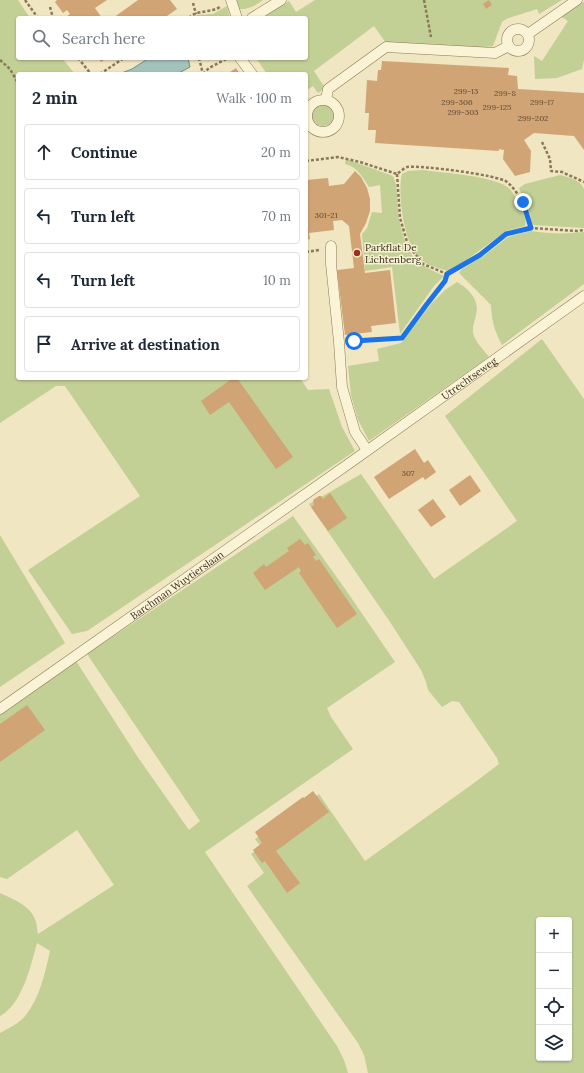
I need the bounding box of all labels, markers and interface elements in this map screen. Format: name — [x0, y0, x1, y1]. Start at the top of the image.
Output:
search box — [16, 16, 308, 60]
icon: search — [30, 27, 52, 49]
text: Search here — [62, 29, 145, 48]
house number: 299-13 — [454, 86, 479, 96]
text: 2 min — [32, 87, 78, 109]
house number: 299-8 — [494, 88, 516, 98]
text: Walk · 100 m — [216, 90, 292, 107]
house number: 299-306 — [441, 97, 473, 107]
house number: 299-17 — [530, 97, 554, 107]
house number: 299-125 — [483, 102, 511, 112]
house number: 299-303 — [447, 107, 479, 117]
house number: 299-202 — [518, 113, 548, 123]
icon: ahead — [33, 141, 55, 163]
text: Continue — [71, 143, 137, 162]
text: 20 m — [261, 144, 291, 161]
route end — [514, 193, 532, 211]
icon: left — [33, 205, 55, 227]
text: Turn left — [71, 207, 135, 226]
text: 70 m — [262, 208, 291, 225]
house number: 301-21 — [314, 210, 338, 220]
place label: Parkflat De Lichtenberg — [365, 241, 422, 266]
marker: Parkflat De Lichtenberg — [352, 248, 362, 258]
icon: left — [33, 269, 55, 291]
text: Turn left — [71, 271, 135, 290]
text: 10 m — [263, 272, 291, 289]
route start — [345, 332, 363, 350]
icon: arrive — [33, 333, 55, 355]
text: Arrive at destination — [71, 335, 220, 354]
street label: Utrechtseweg — [439, 354, 500, 403]
house number: 307 — [402, 468, 415, 478]
street label: Barchman Wuytierslaan — [128, 548, 226, 622]
map controls — [536, 917, 572, 1061]
button: + — [536, 917, 572, 953]
button: − — [536, 953, 572, 989]
button: locate — [536, 989, 572, 1025]
button: layers — [536, 1025, 572, 1061]

